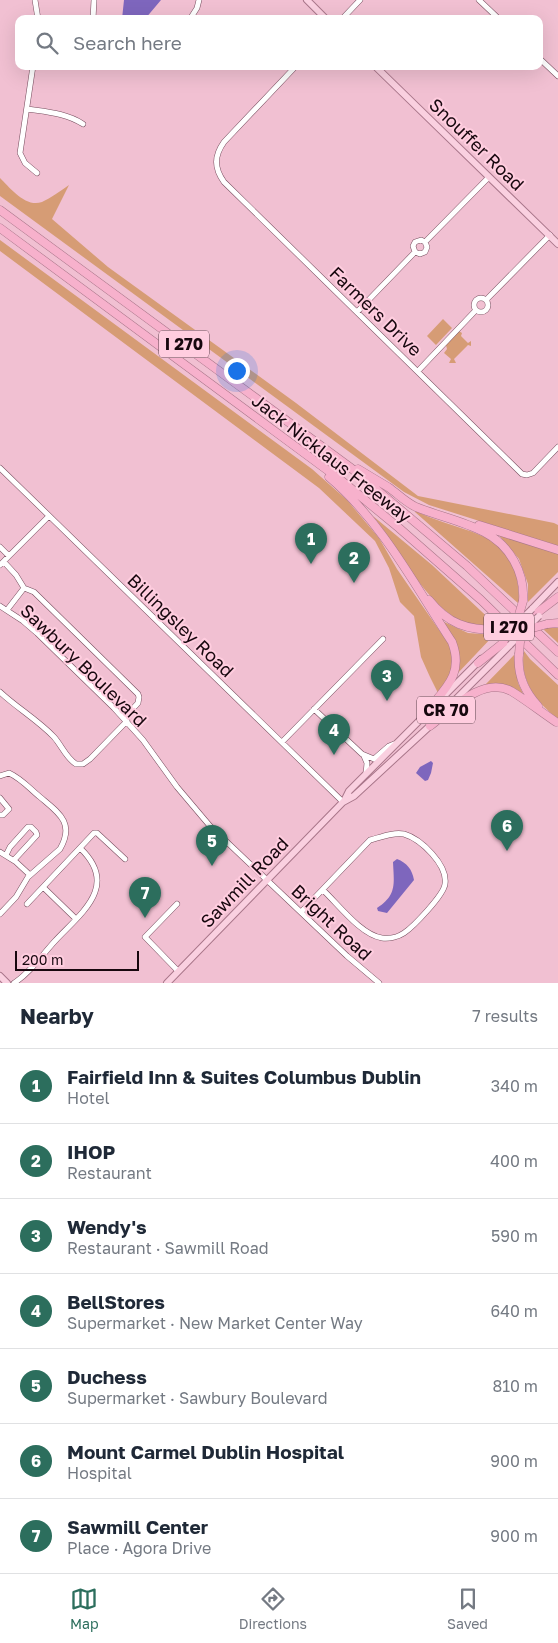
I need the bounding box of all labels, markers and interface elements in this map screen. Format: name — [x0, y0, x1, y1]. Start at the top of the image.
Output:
search box — [15, 15, 543, 70]
icon: search — [33, 29, 61, 57]
text: Search here — [73, 31, 182, 54]
street label: Snouffer Road — [425, 93, 529, 195]
street label: Farmers Drive — [325, 262, 427, 360]
road number: I 270 — [159, 330, 209, 358]
your location — [224, 358, 250, 384]
street label: Jack Nicklaus Freeway — [248, 389, 416, 527]
pin: 1 — [295, 523, 327, 564]
pin: 2 — [338, 542, 370, 583]
street label: Billingsley Road — [123, 569, 239, 681]
street label: Sawbury Boulevard — [16, 599, 152, 731]
road number: I 270 — [484, 614, 534, 640]
pin: 3 — [371, 660, 403, 701]
road number: CR 70 — [417, 696, 475, 724]
pin: 4 — [318, 714, 350, 755]
pin: 6 — [491, 810, 523, 851]
pin: 5 — [196, 825, 228, 866]
street label: Sawmill Road — [195, 832, 293, 932]
pin: 7 — [129, 877, 161, 918]
street label: Bright Road — [287, 879, 377, 965]
scale bar — [15, 948, 139, 971]
text: 200 m — [22, 951, 63, 968]
text: Nearby — [20, 1003, 94, 1029]
text: 7 results — [472, 1006, 538, 1026]
text: Fairfield Inn & Suites Columbus Dublin — [67, 1065, 421, 1088]
text: 1 — [32, 1076, 40, 1096]
text: 340 m — [491, 1076, 538, 1096]
text: Hotel — [67, 1088, 110, 1108]
text: IHOP — [67, 1140, 115, 1163]
text: 2 — [31, 1151, 41, 1171]
text: 400 m — [490, 1151, 538, 1171]
text: Restaurant — [67, 1163, 152, 1183]
text: Wendy's — [67, 1215, 147, 1238]
text: 3 — [31, 1226, 41, 1246]
text: 590 m — [491, 1226, 538, 1246]
text: Restaurant · Sawmill Road — [67, 1238, 269, 1258]
text: BellStores — [67, 1290, 165, 1313]
text: 4 — [31, 1301, 41, 1321]
text: 640 m — [490, 1301, 538, 1321]
text: Supermarket · New Market Center Way — [67, 1313, 363, 1333]
text: Duchess — [67, 1365, 147, 1388]
text: 5 — [31, 1376, 41, 1396]
text: 810 m — [492, 1376, 538, 1396]
text: Supermarket · Sawbury Boulevard — [67, 1388, 328, 1408]
text: Mount Carmel Dublin Hospital — [67, 1440, 344, 1463]
text: 6 — [31, 1451, 41, 1471]
text: 900 m — [490, 1451, 538, 1471]
text: Hospital — [67, 1463, 132, 1483]
text: Sawmill Center — [67, 1515, 208, 1538]
text: 7 — [32, 1526, 40, 1546]
text: 900 m — [490, 1526, 538, 1546]
text: Place · Agora Drive — [67, 1538, 211, 1558]
tab: Map — [70, 1585, 99, 1632]
tab: Directions — [239, 1585, 307, 1632]
tab: Saved — [447, 1585, 488, 1632]

